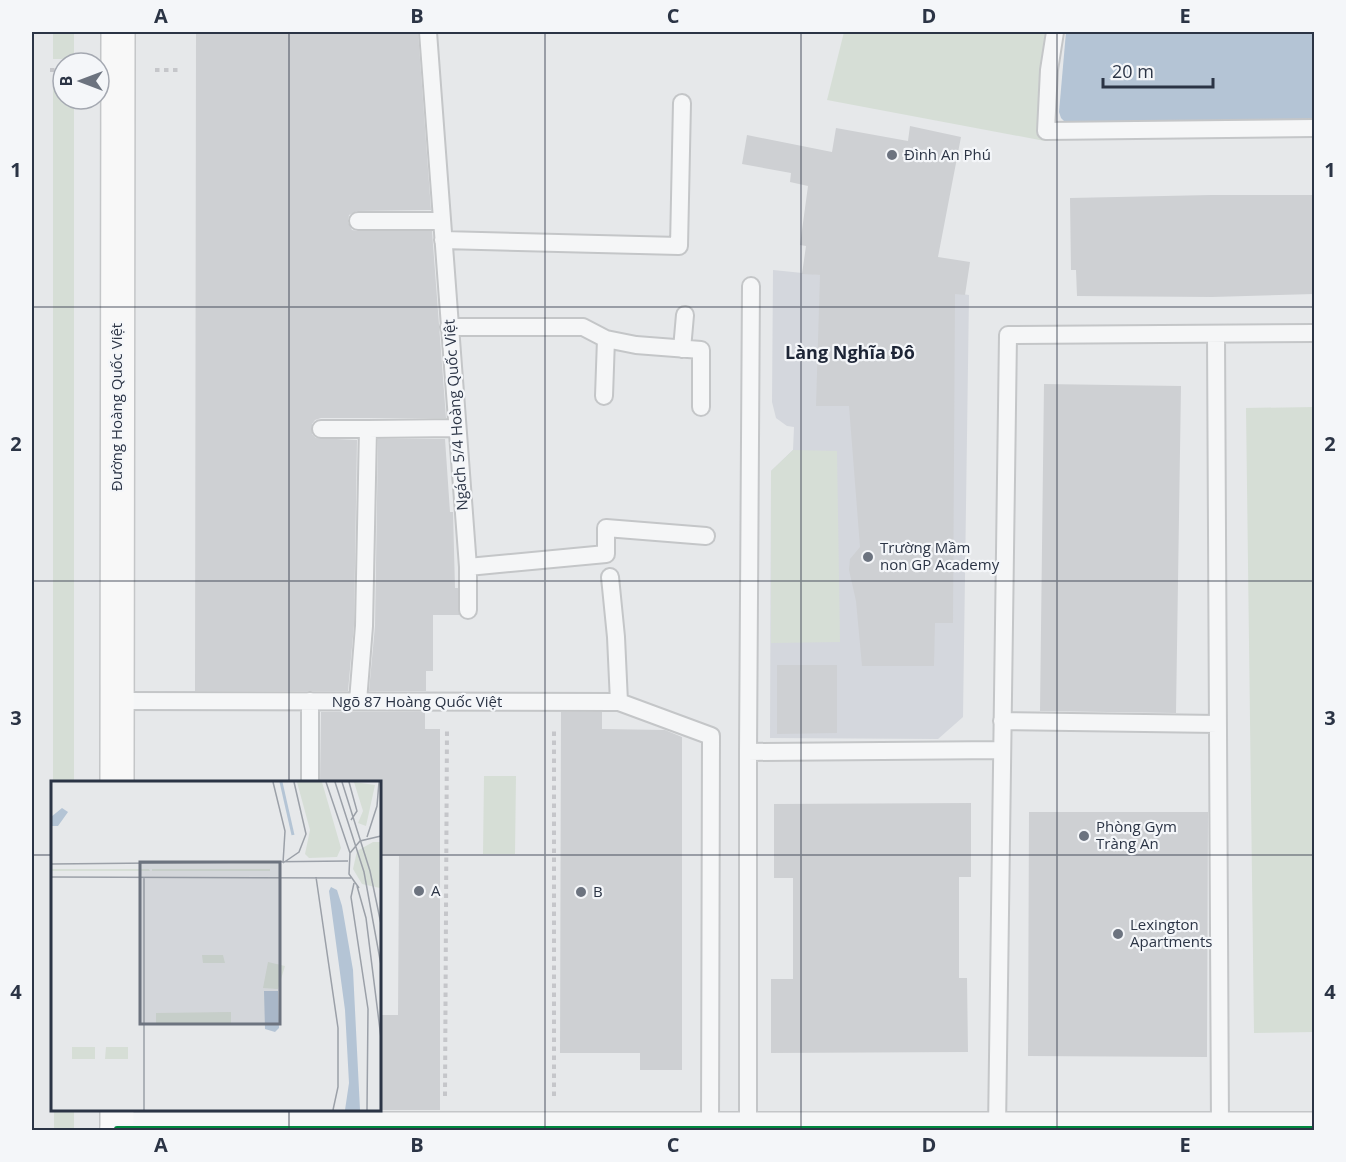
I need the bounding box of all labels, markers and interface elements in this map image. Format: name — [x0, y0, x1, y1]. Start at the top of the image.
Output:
text: A — [154, 2, 168, 29]
text: B — [410, 2, 424, 29]
text: C — [667, 2, 680, 29]
text: D — [922, 2, 936, 29]
text: E — [1179, 2, 1191, 29]
north arrow — [51, 51, 111, 111]
scale bar — [1103, 51, 1212, 89]
text: 20 m — [1112, 59, 1154, 83]
text: B — [55, 76, 77, 86]
place label: Đình An Phú — [904, 144, 991, 164]
marker: Đình An Phú — [885, 148, 899, 162]
text: 1 — [10, 156, 22, 183]
text: 1 — [1324, 156, 1336, 183]
street label: Ngách 5/4 Hoàng Quốc Việt — [438, 319, 472, 511]
street label: Đường Hoàng Quốc Việt — [106, 323, 126, 491]
district label: Làng Nghĩa Đô — [785, 340, 915, 364]
text: 2 — [10, 430, 22, 457]
text: 2 — [1324, 430, 1336, 457]
place label: Trường Mầm non GP Academy — [880, 537, 1000, 574]
marker: Trường Mầm non GP Academy — [861, 550, 875, 564]
street label: Ngõ 87 Hoàng Quốc Việt — [332, 691, 502, 711]
text: 3 — [10, 704, 22, 731]
text: 3 — [1324, 704, 1336, 731]
inset map — [51, 781, 381, 1111]
place label: Phòng Gym Tràng An — [1096, 816, 1177, 853]
marker: Phòng Gym Tràng An — [1077, 829, 1091, 843]
place label: A — [431, 880, 441, 900]
place label: B — [593, 881, 603, 901]
marker: A — [412, 884, 426, 898]
marker: B — [574, 885, 588, 899]
place label: Lexington Apartments — [1130, 914, 1212, 951]
marker: Lexington Apartments — [1111, 927, 1125, 941]
text: 4 — [10, 978, 22, 1005]
text: 4 — [1324, 978, 1336, 1005]
text: A — [154, 1131, 168, 1158]
text: B — [410, 1131, 424, 1158]
text: C — [667, 1131, 680, 1158]
text: D — [922, 1131, 936, 1158]
text: E — [1179, 1131, 1191, 1158]

